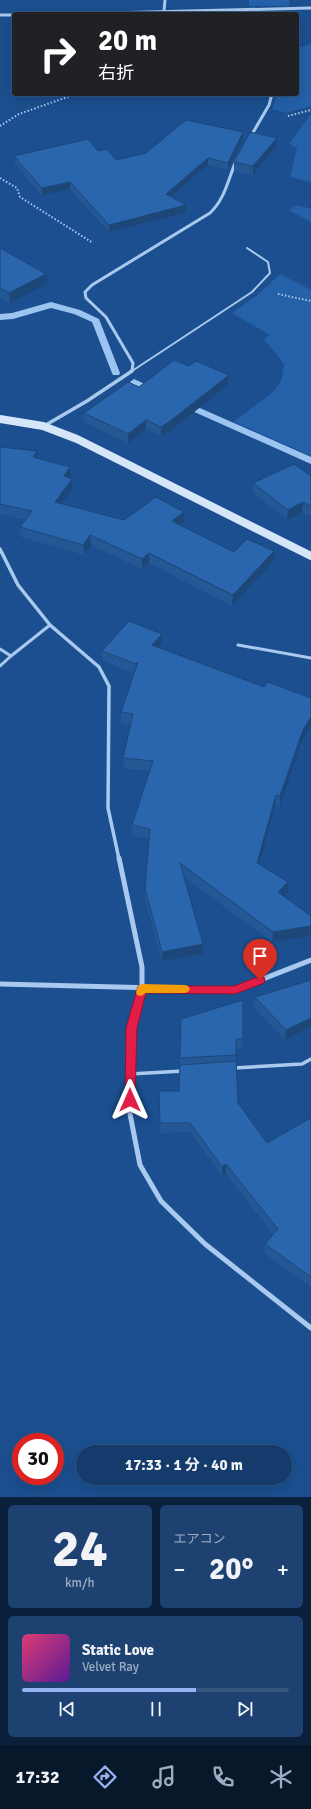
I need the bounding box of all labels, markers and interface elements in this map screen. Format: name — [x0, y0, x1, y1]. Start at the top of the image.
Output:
text: 20 m — [98, 24, 157, 58]
icon: right — [32, 28, 84, 80]
text: 右折 — [98, 62, 134, 84]
pin — [243, 939, 277, 980]
icon: arrive — [249, 945, 271, 967]
position arrow — [109, 1079, 151, 1121]
speed limit sign: 30 — [12, 1433, 64, 1485]
text: 17:33 · 1 分 · 40 m — [125, 1456, 243, 1474]
text: 24 — [52, 1517, 108, 1581]
text: エアコン — [174, 1531, 226, 1547]
text: 20° — [209, 1551, 253, 1588]
text: − — [174, 1556, 185, 1583]
text: + — [277, 1556, 289, 1583]
text: km/h — [65, 1575, 94, 1591]
text: Static Love — [82, 1641, 154, 1659]
text: Velvet Ray — [82, 1659, 139, 1675]
icon: previous — [56, 1698, 78, 1720]
icon: pause — [145, 1698, 167, 1720]
icon: next — [234, 1698, 256, 1720]
icon: directions — [91, 1763, 119, 1791]
icon: music — [150, 1763, 178, 1791]
icon: phone — [209, 1763, 237, 1791]
icon: climate — [267, 1763, 295, 1791]
text: 17:32 — [15, 1766, 60, 1788]

